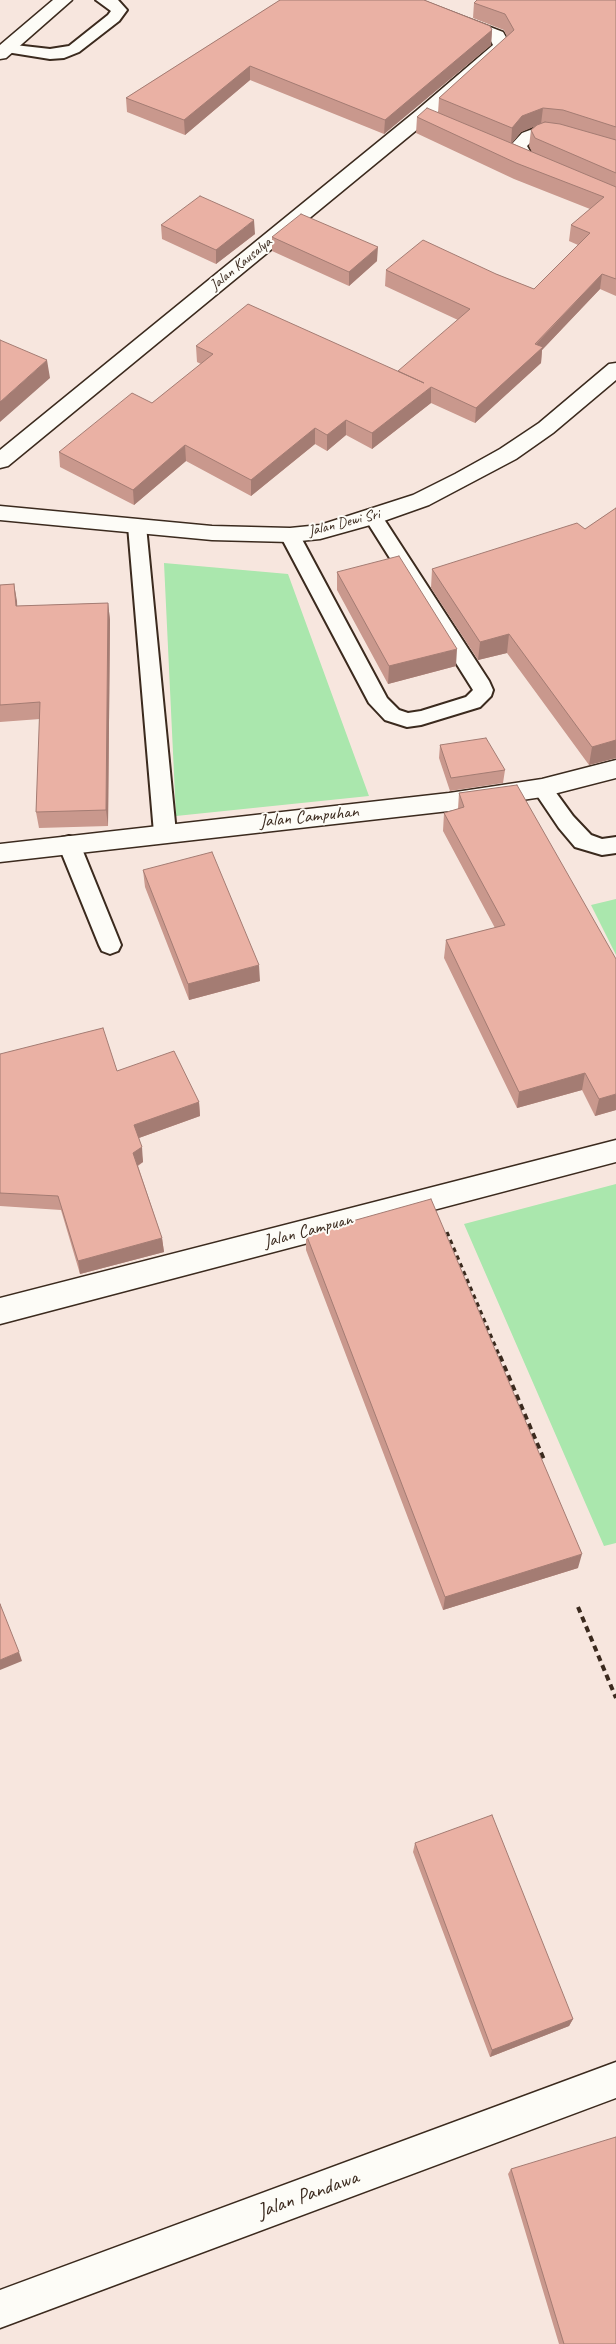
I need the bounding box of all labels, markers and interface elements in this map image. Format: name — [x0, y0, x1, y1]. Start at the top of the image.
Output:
street label: Jalan Kausalya — [206, 234, 276, 294]
street label: Jalan Dewi Sri — [306, 505, 382, 541]
street label: Jalan Campuhan — [258, 801, 360, 833]
street label: Jalan Campuan — [261, 1209, 355, 1253]
street label: Jalan Pandawa — [254, 2165, 362, 2225]

